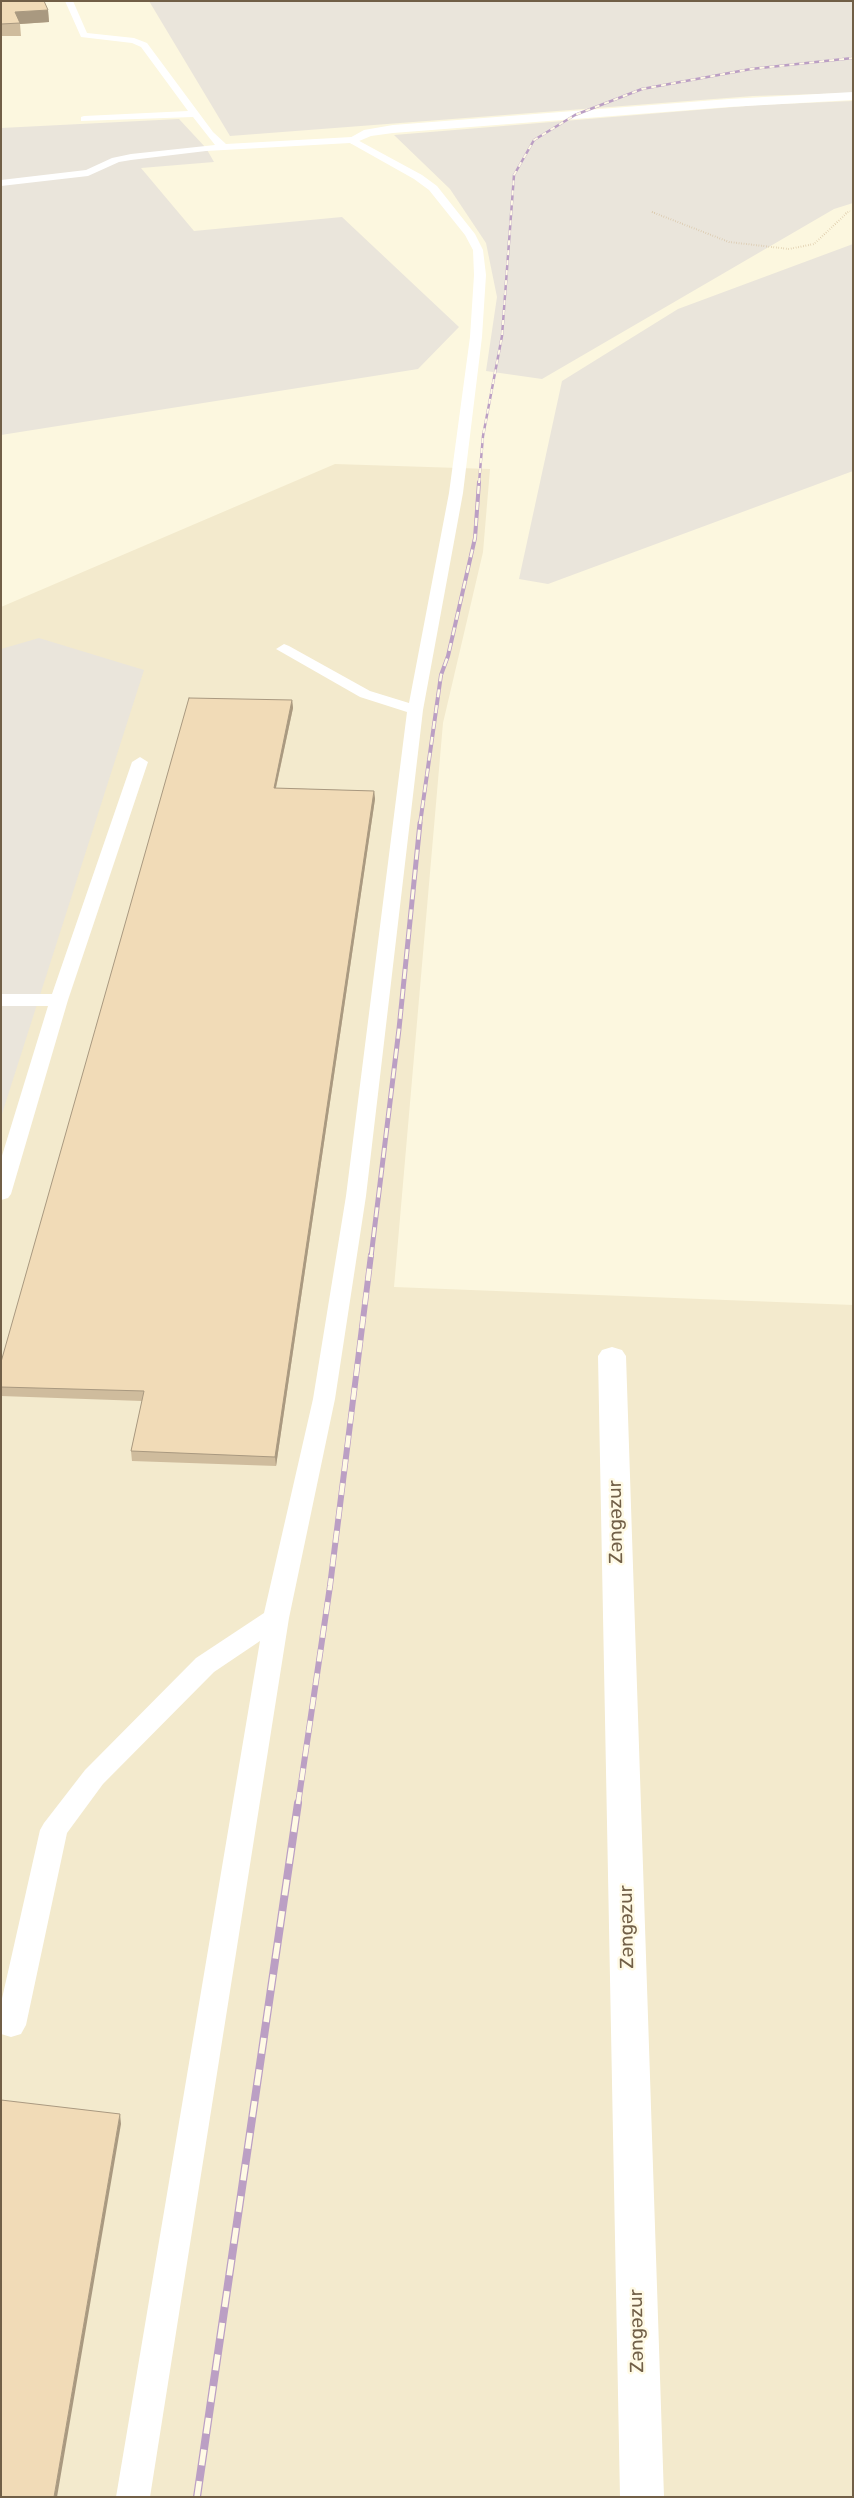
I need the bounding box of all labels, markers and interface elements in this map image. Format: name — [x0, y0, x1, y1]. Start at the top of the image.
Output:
street label: Zəngəzur — [604, 1480, 628, 1564]
street label: Zəngəzur — [615, 1885, 639, 1969]
street label: Zəngəzur — [625, 2289, 649, 2373]

